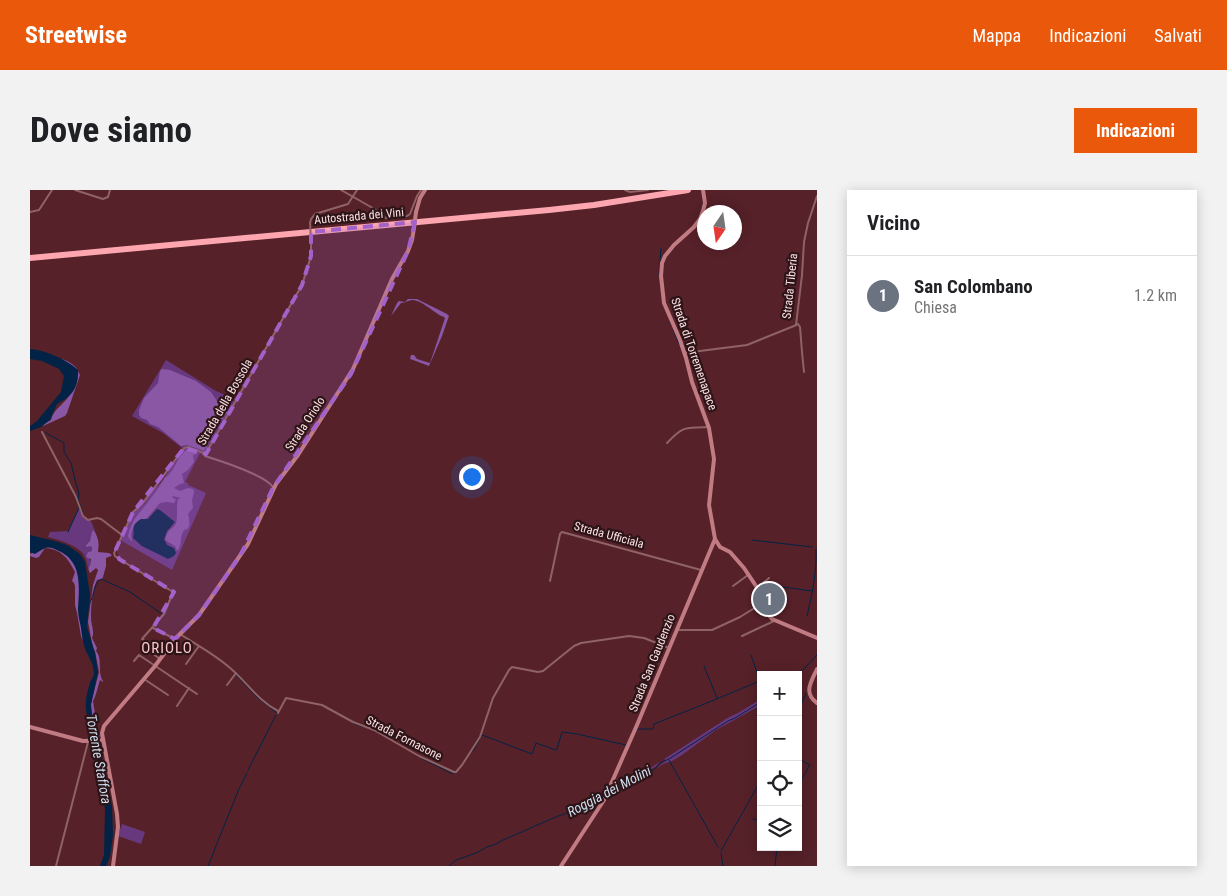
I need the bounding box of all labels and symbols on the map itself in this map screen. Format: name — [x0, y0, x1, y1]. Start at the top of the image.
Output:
street label: Autostrada dei Vini — [314, 205, 404, 227]
north arrow — [697, 205, 742, 250]
street label: Strada Tiberia — [780, 252, 800, 319]
street label: Strada di Torremenapace — [668, 296, 720, 413]
street label: Strada della Bossola — [195, 356, 255, 448]
street label: Strada Oriolo — [282, 394, 328, 454]
your location — [459, 464, 485, 490]
street label: Strada Ufficiala — [573, 519, 646, 551]
pin: 1 — [753, 580, 785, 618]
street label: Strada San Gaudenzio — [626, 612, 678, 714]
district label: ORIOLO — [141, 639, 193, 657]
water label: Torrente Staffora — [83, 713, 115, 805]
street label: Strada Fornasone — [364, 713, 445, 763]
water label: Roggia dei Molini — [564, 762, 654, 820]

